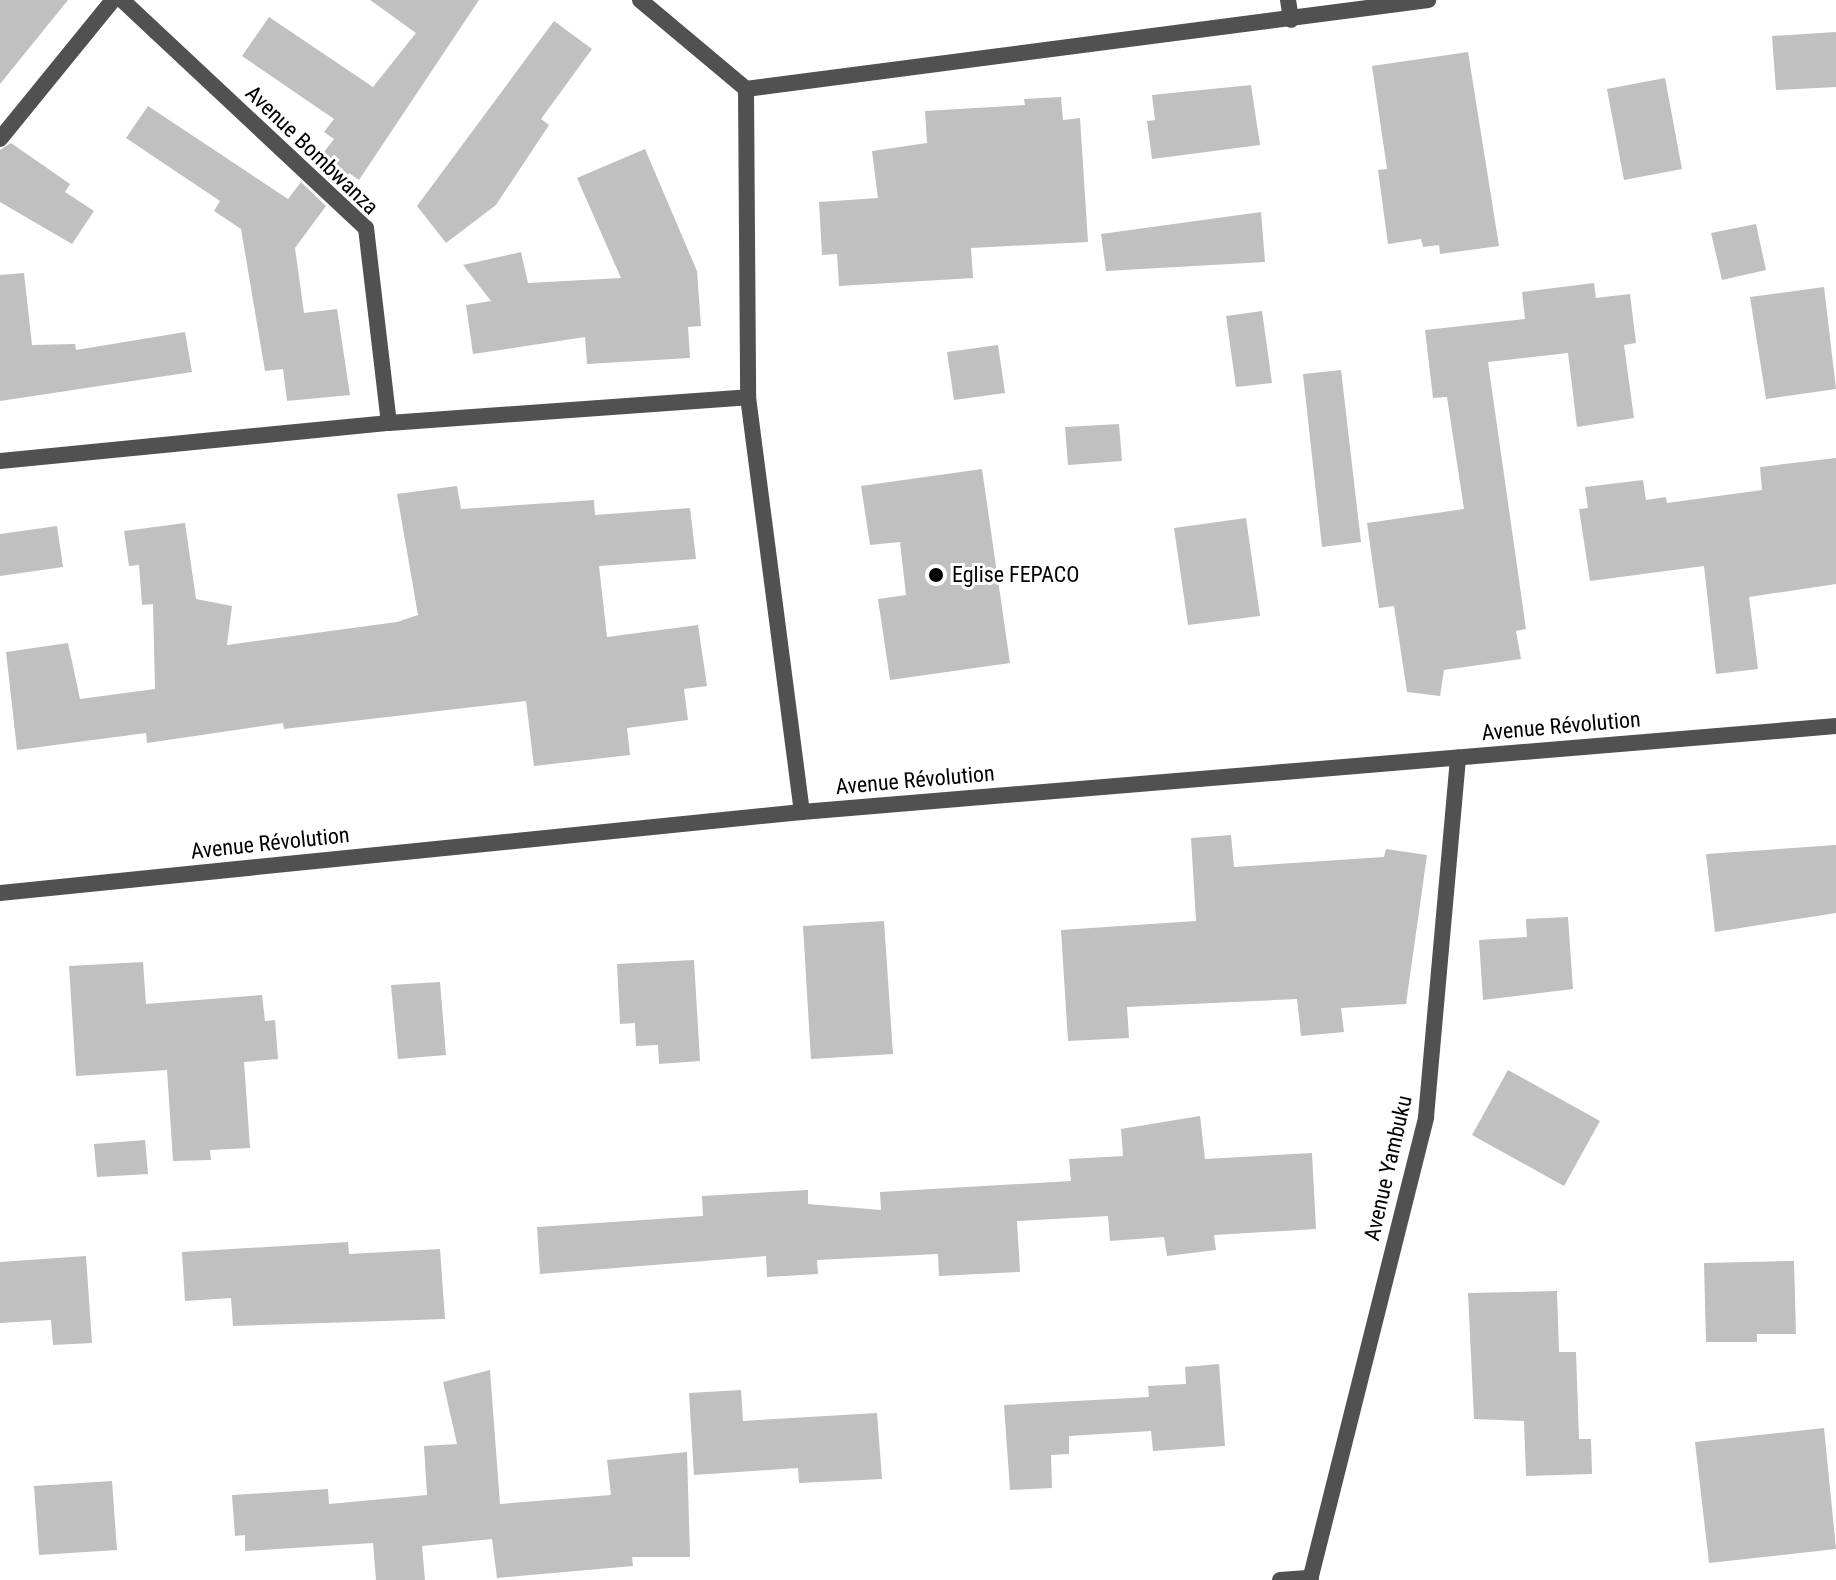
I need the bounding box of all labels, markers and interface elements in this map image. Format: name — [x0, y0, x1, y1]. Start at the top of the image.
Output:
street label: Avenue Bombwanza — [240, 80, 384, 220]
place label: Eglise FEPACO — [952, 562, 1080, 588]
marker: Eglise FEPACO — [927, 566, 945, 584]
street label: Avenue Révolution — [1480, 706, 1642, 746]
street label: Avenue Révolution — [834, 760, 996, 800]
street label: Avenue Révolution — [189, 822, 351, 864]
street label: Avenue Yambuku — [1358, 1093, 1418, 1243]

